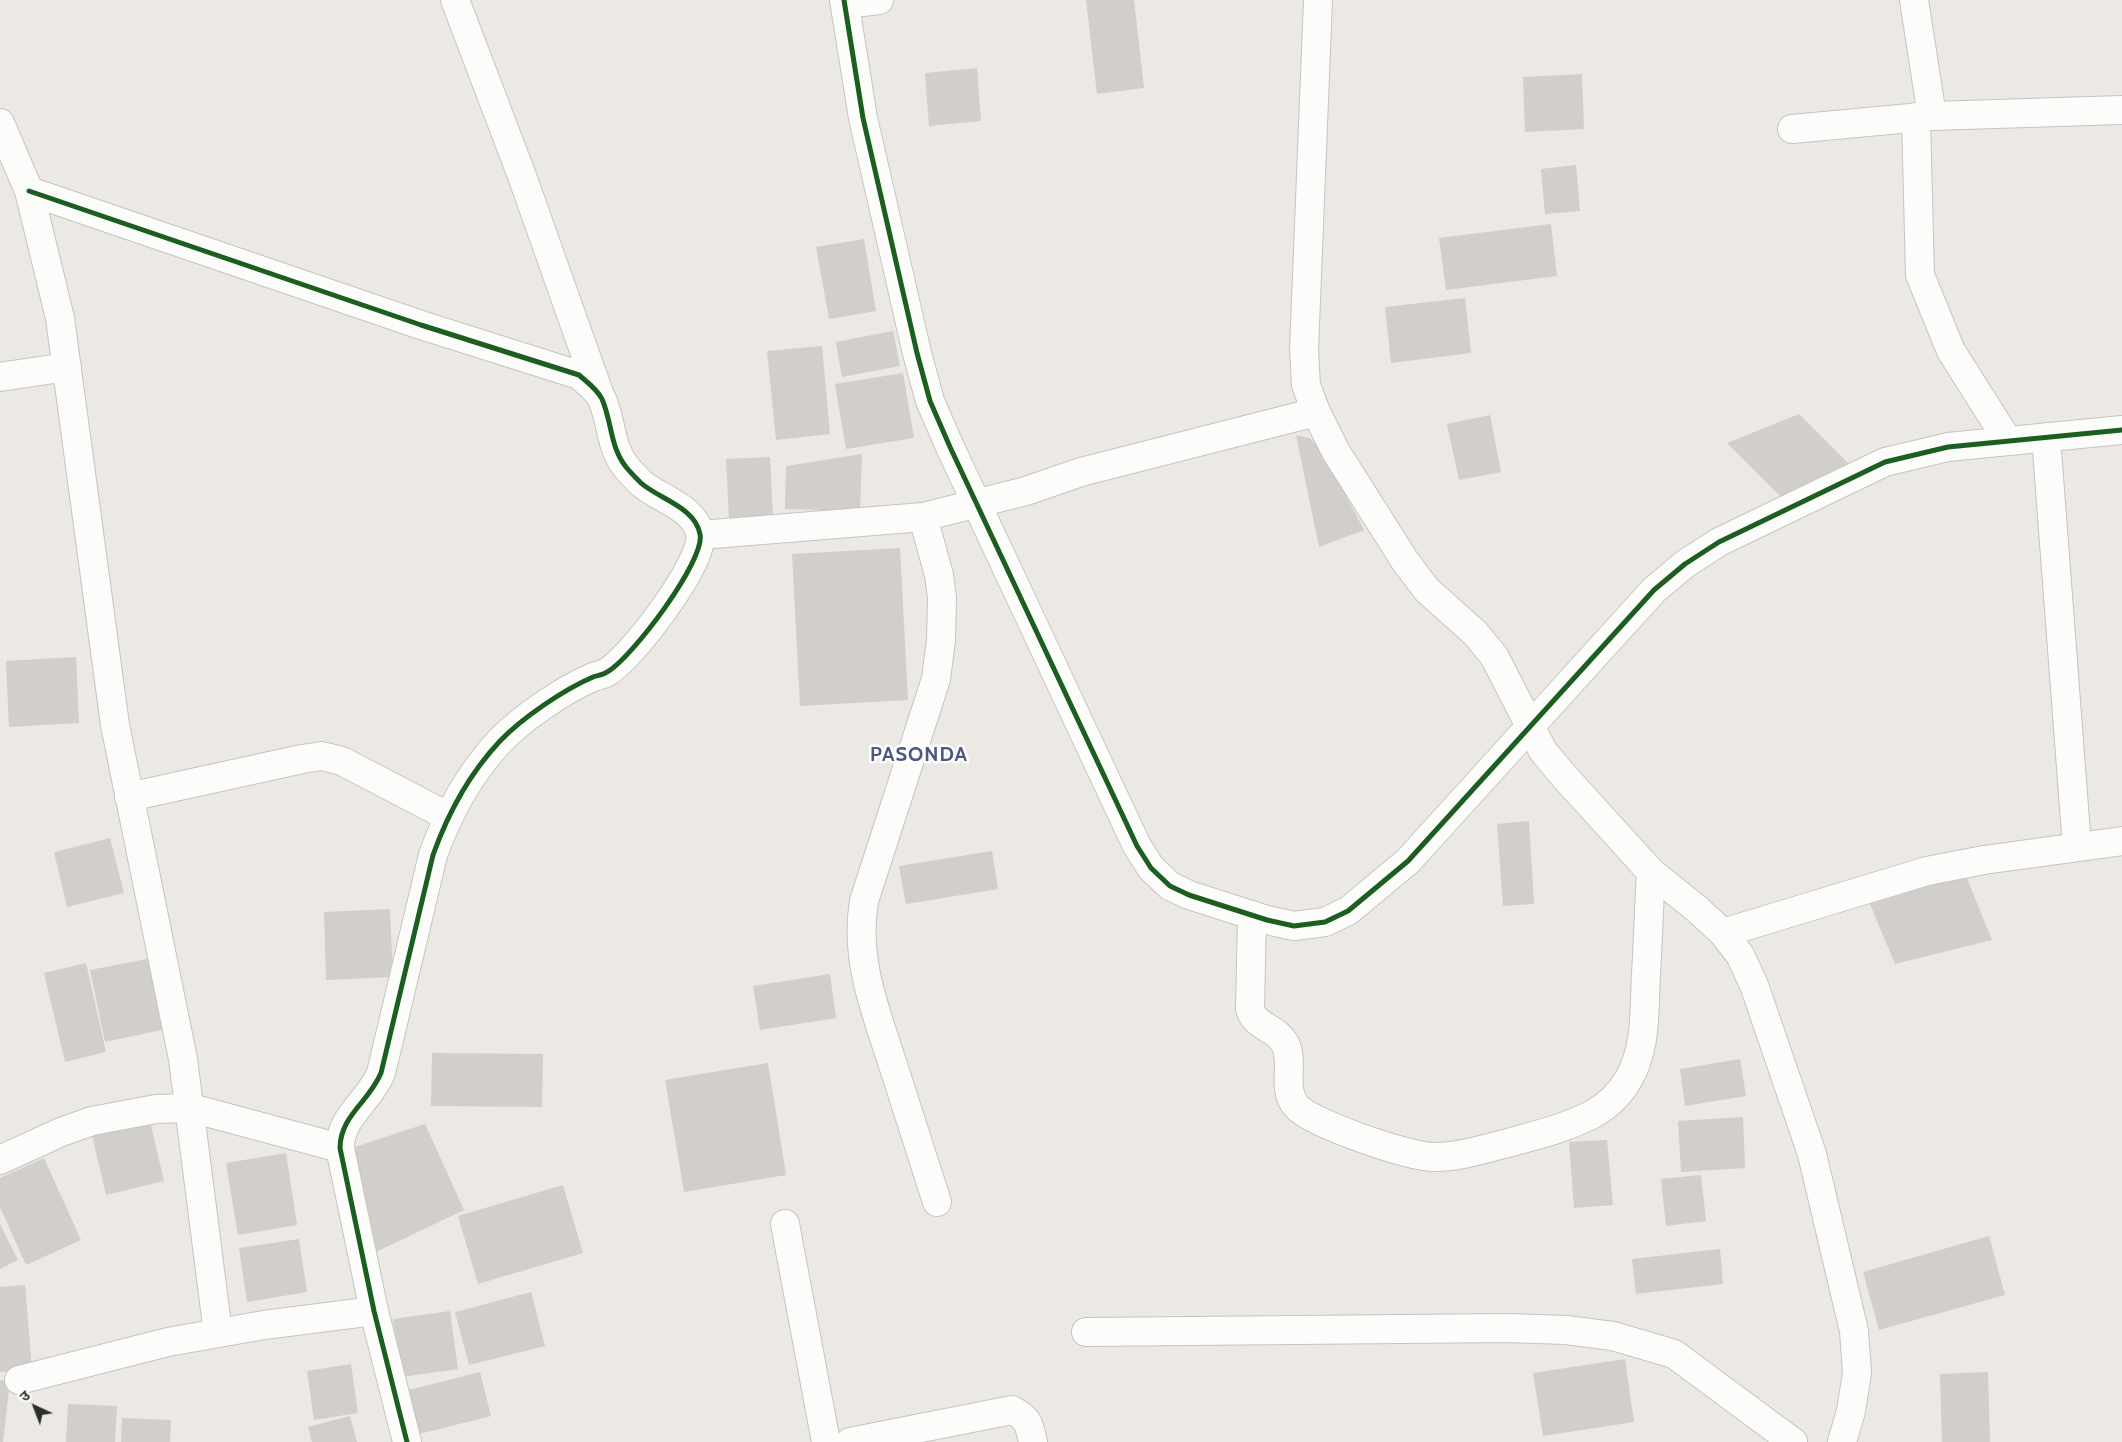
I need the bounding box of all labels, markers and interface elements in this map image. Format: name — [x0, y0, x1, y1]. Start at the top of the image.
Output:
district label: PASONDA — [869, 743, 969, 767]
north arrow — [10, 1382, 60, 1432]
text: उ — [16, 1387, 34, 1405]

